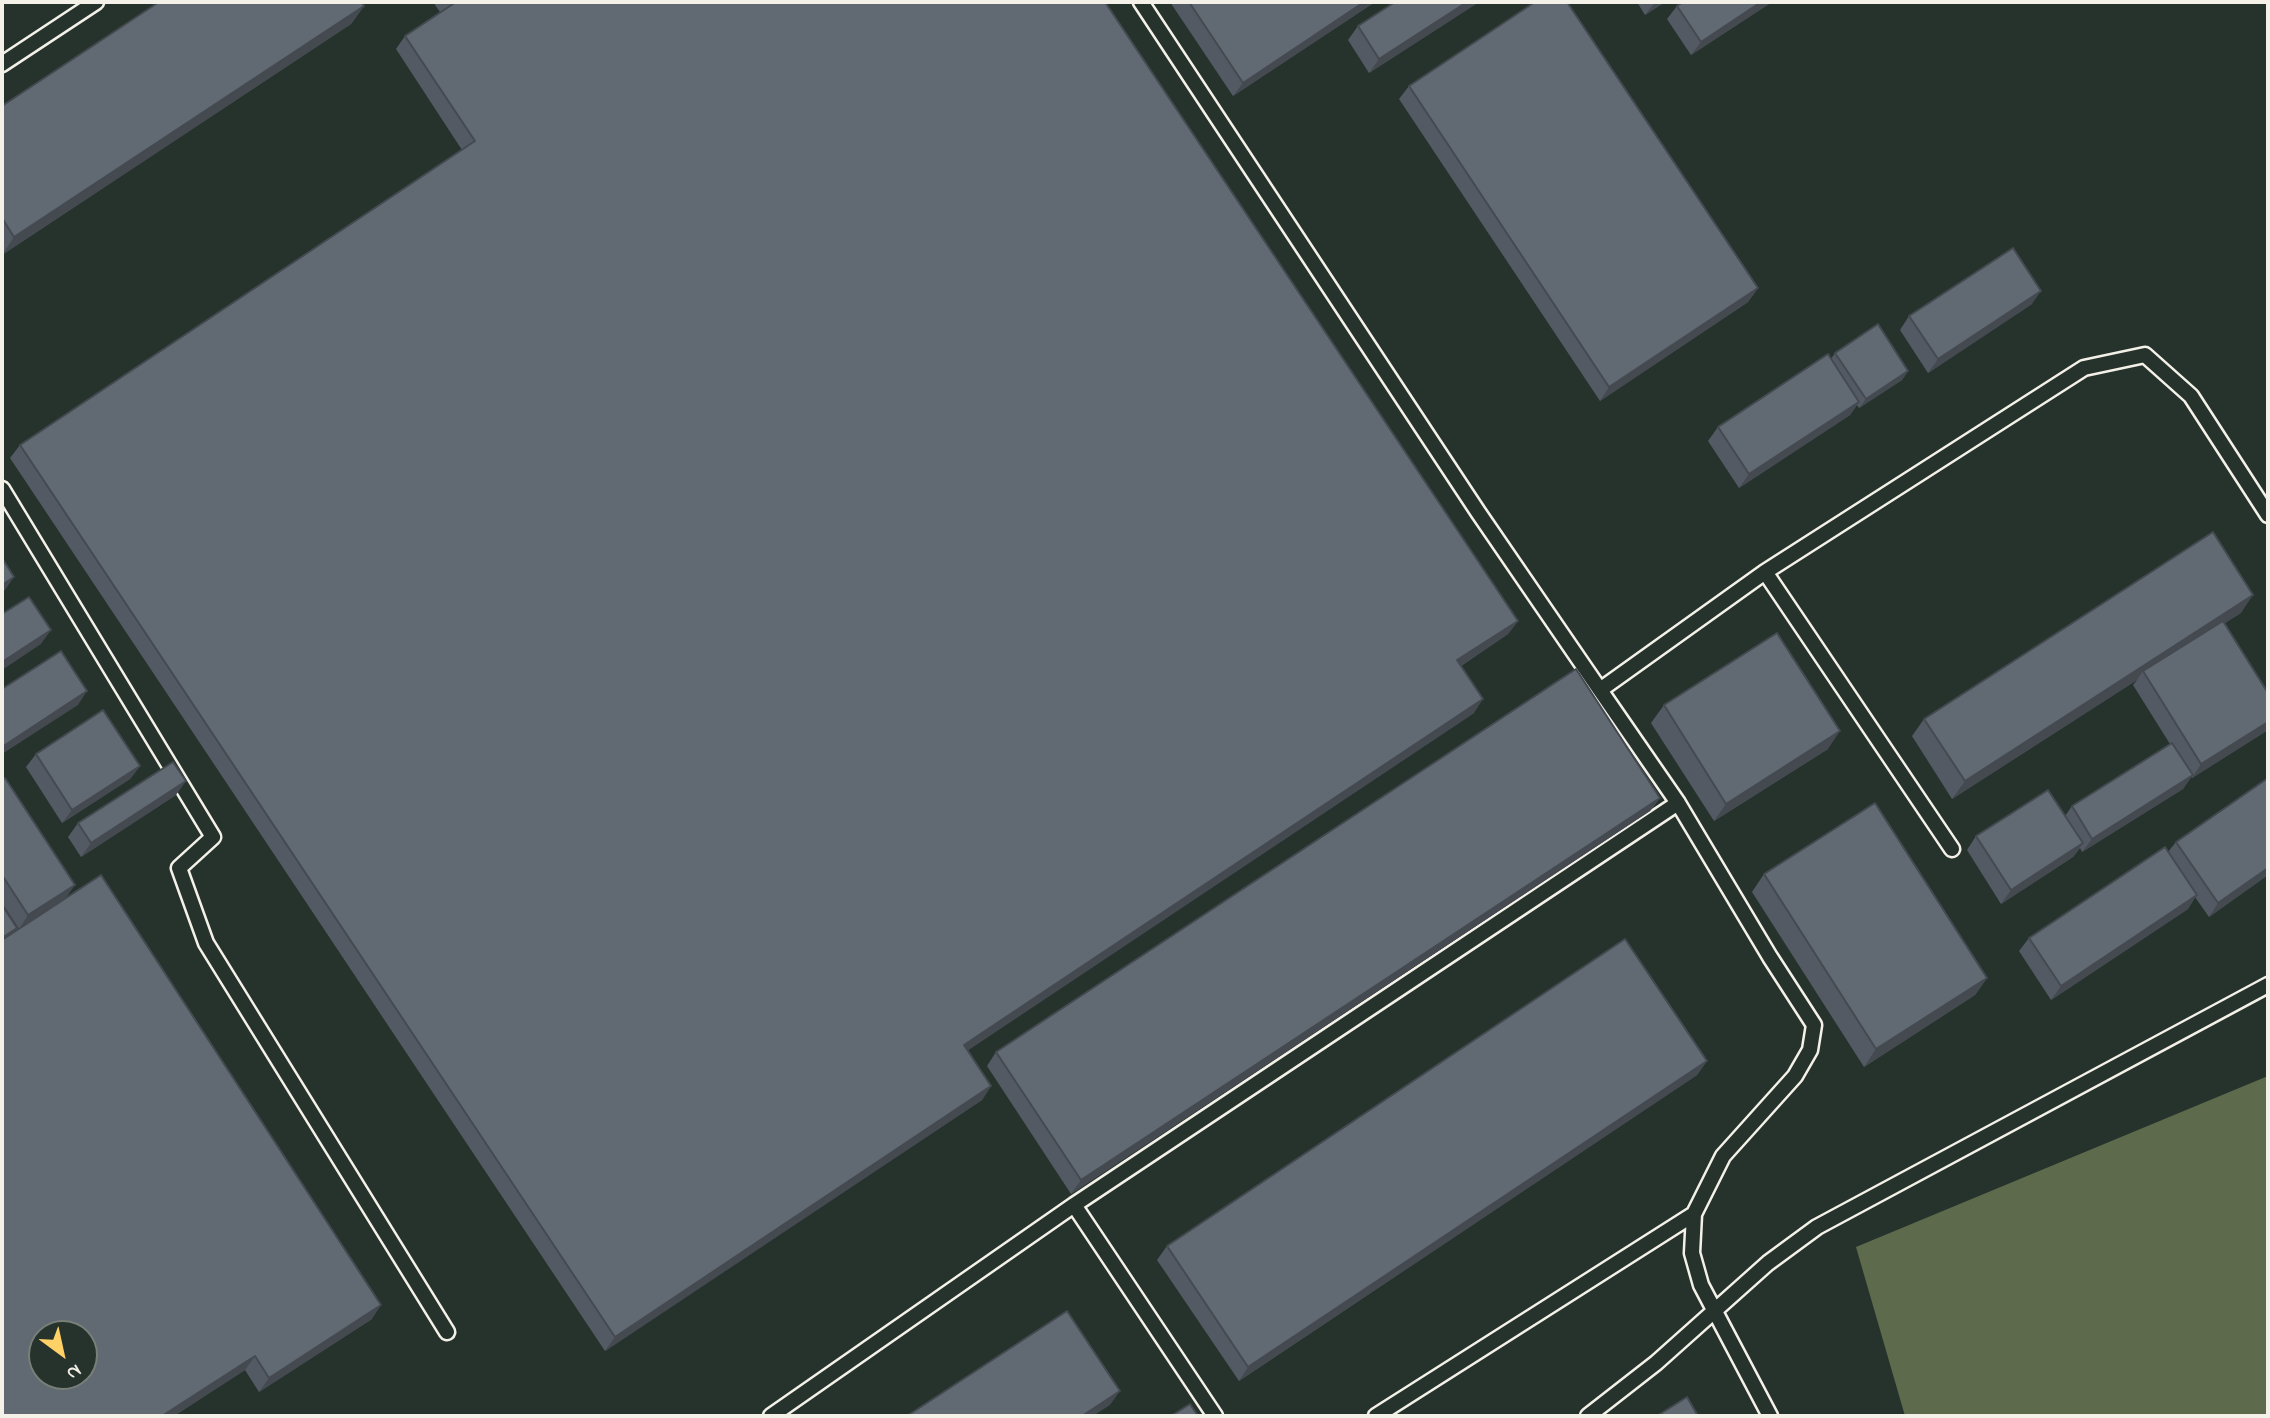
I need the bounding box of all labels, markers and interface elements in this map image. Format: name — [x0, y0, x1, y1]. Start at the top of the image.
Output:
north arrow — [28, 1320, 98, 1390]
text: N — [61, 1357, 86, 1386]

